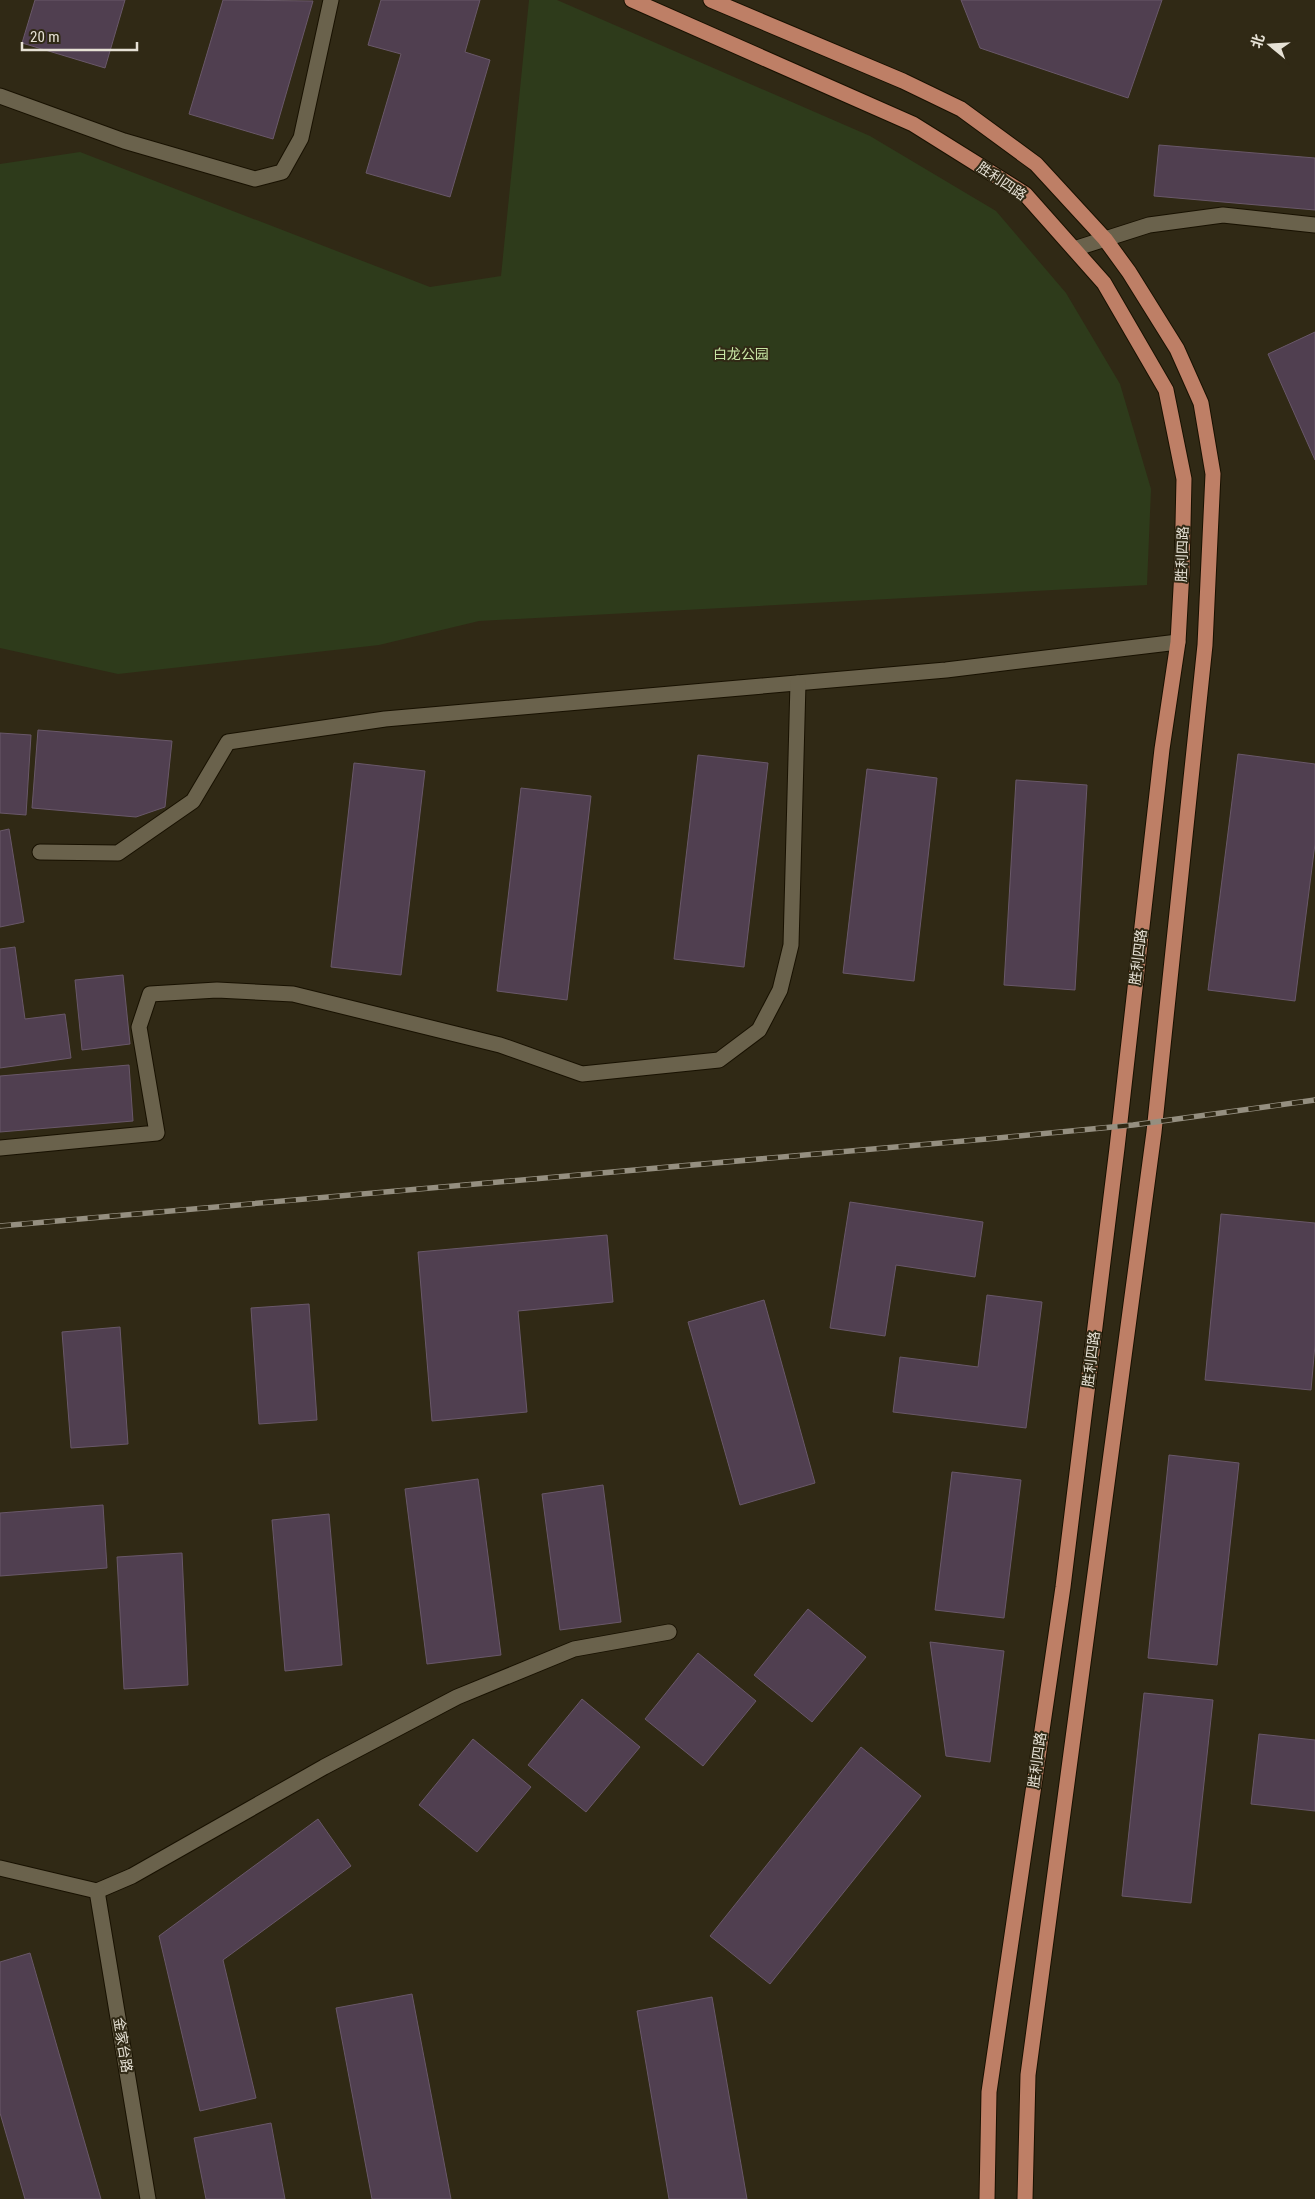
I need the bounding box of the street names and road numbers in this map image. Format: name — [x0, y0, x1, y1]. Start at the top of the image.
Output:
street label: 胜利四路 — [974, 159, 1030, 203]
street label: 胜利四路 — [1173, 526, 1191, 582]
street label: 胜利四路 — [1127, 928, 1149, 986]
street label: 胜利四路 — [1080, 1330, 1102, 1388]
street label: 胜利四路 — [1025, 1731, 1049, 1789]
street label: 金家台路 — [111, 2016, 135, 2074]

